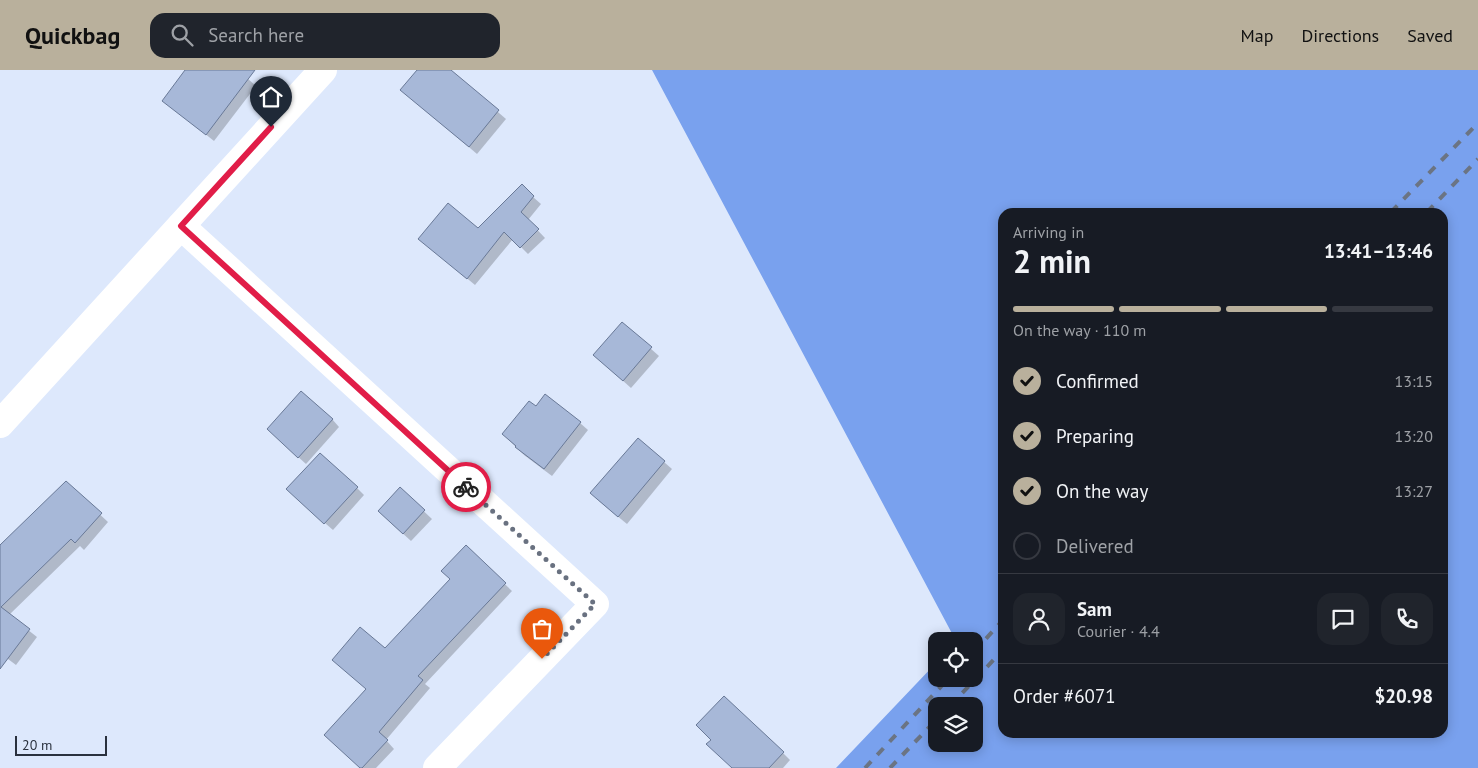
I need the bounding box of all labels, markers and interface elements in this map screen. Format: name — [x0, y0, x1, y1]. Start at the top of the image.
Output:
search box — [150, 13, 500, 58]
text: Quickbag — [25, 20, 120, 51]
icon: search — [168, 21, 196, 49]
text: Search here — [208, 23, 304, 47]
text: Map — [1241, 24, 1273, 47]
text: Directions — [1301, 24, 1379, 47]
text: Saved — [1407, 24, 1453, 47]
pin — [250, 76, 292, 127]
icon: home — [257, 83, 285, 111]
text: Arriving in — [1013, 222, 1084, 242]
text: 13:41–13:46 — [1324, 239, 1433, 263]
text: 2 min — [1013, 240, 1091, 282]
text: On the way · 110 m — [1013, 320, 1146, 340]
icon: check — [1013, 367, 1041, 395]
text: Confirmed — [1056, 369, 1139, 393]
text: 13:15 — [1395, 371, 1433, 391]
icon: check — [1013, 422, 1041, 450]
text: Preparing — [1056, 424, 1134, 448]
text: 13:20 — [1395, 426, 1433, 446]
courier — [441, 462, 491, 512]
icon: bike — [452, 473, 480, 501]
icon: check — [1013, 477, 1041, 505]
text: On the way — [1056, 479, 1148, 503]
text: 13:27 — [1395, 481, 1433, 501]
text: Delivered — [1056, 534, 1134, 558]
button: person — [1013, 593, 1065, 645]
button: chat — [1317, 593, 1369, 645]
button: phone — [1381, 593, 1433, 645]
text: Sam — [1077, 597, 1112, 621]
pin — [521, 608, 563, 659]
icon: bag — [528, 615, 556, 643]
text: Courier · 4.4 — [1077, 621, 1160, 641]
map controls — [928, 632, 983, 752]
button: locate — [928, 632, 983, 687]
text: Order #6071 — [1013, 684, 1116, 708]
text: $20.98 — [1374, 684, 1433, 708]
button: layers — [928, 697, 983, 752]
scale bar — [15, 733, 108, 756]
text: 20 m — [22, 736, 52, 754]

